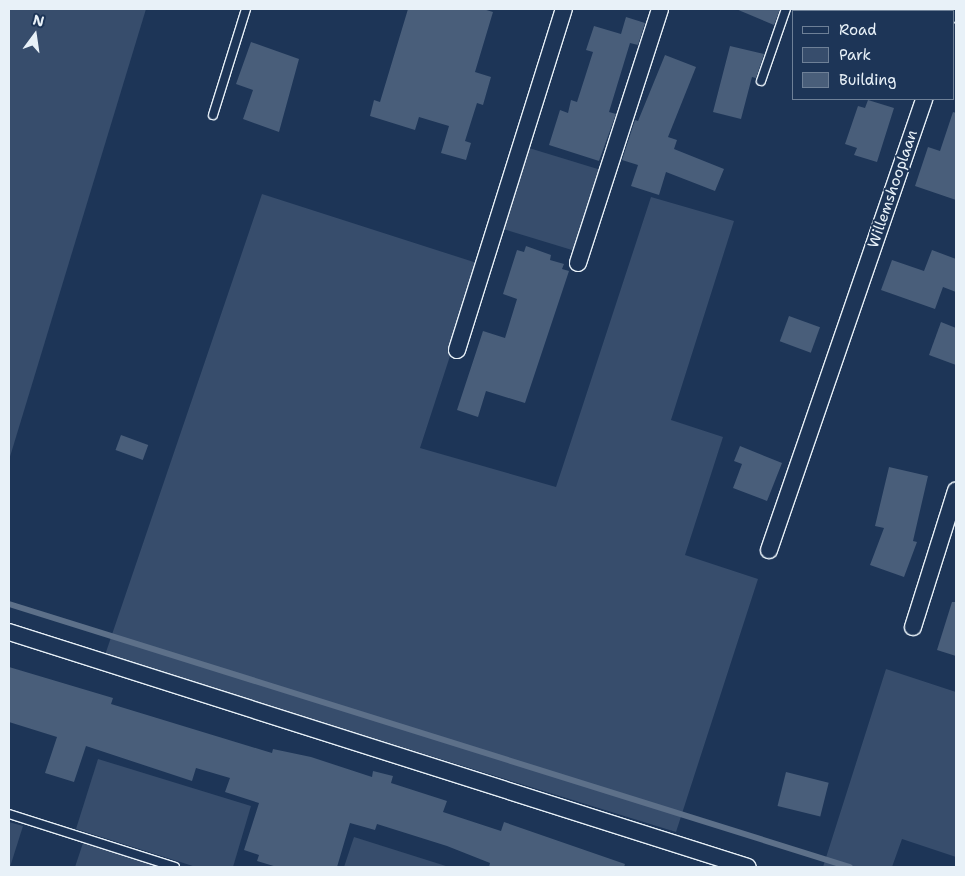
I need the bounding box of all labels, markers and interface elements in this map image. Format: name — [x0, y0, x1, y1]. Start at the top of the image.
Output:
north arrow — [10, 10, 60, 60]
text: N — [31, 10, 46, 31]
legend — [792, 10, 955, 100]
text: Road — [839, 20, 877, 40]
text: Park — [839, 45, 871, 65]
text: Building — [839, 70, 896, 90]
street label: Willemshooplaan — [864, 128, 922, 250]

